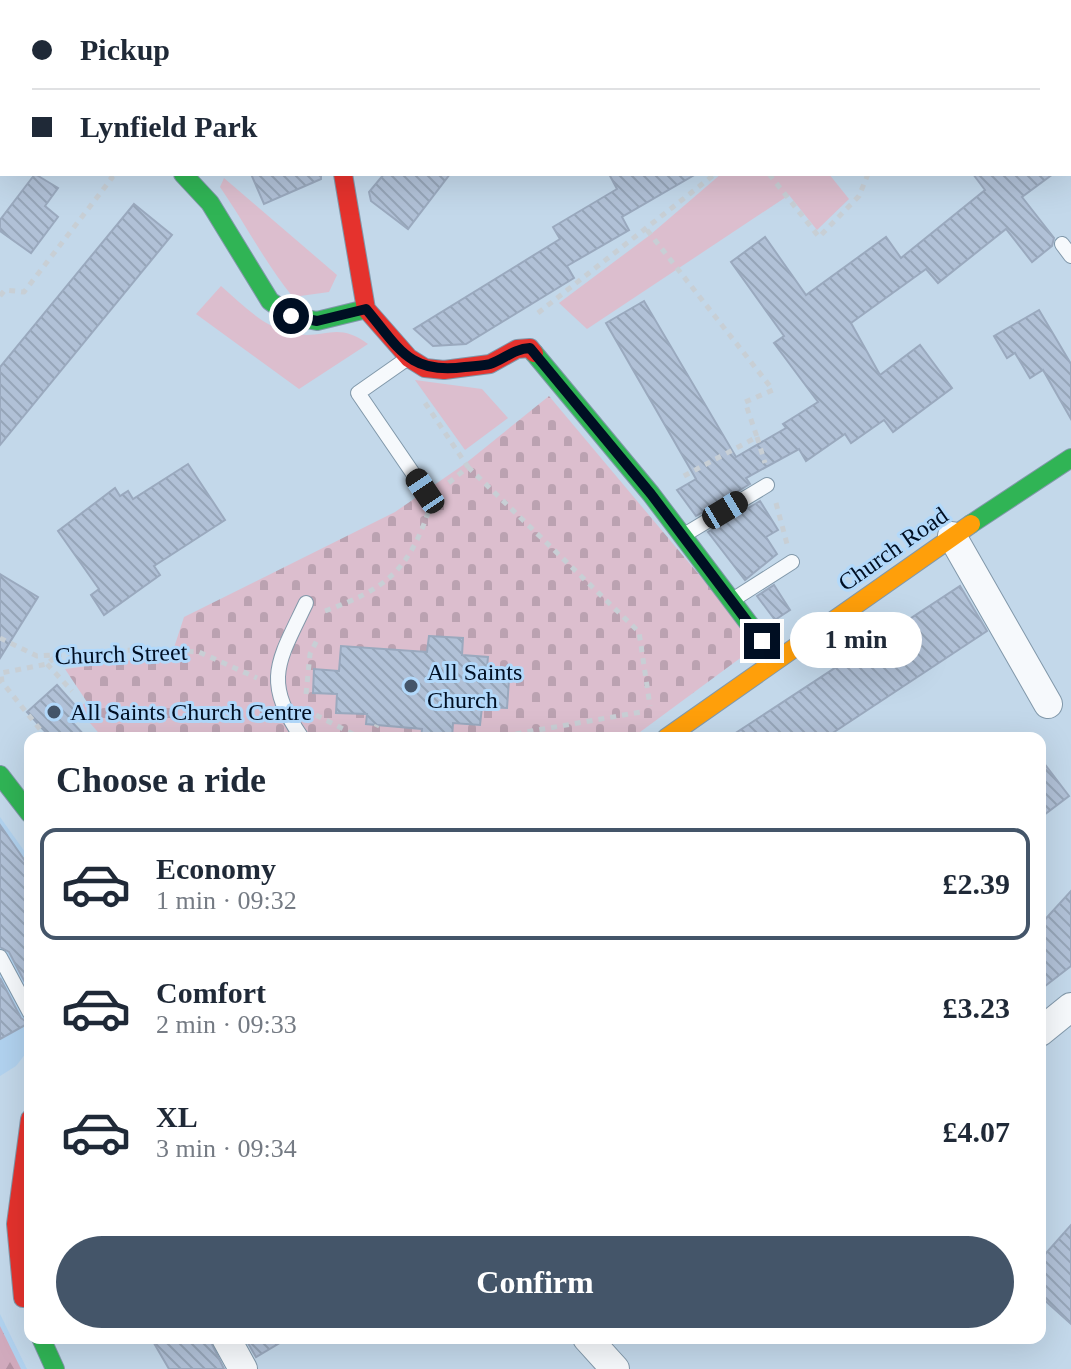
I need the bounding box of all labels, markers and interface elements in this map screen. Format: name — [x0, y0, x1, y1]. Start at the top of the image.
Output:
text: Pickup — [80, 33, 170, 66]
text: Lynfield Park — [80, 110, 258, 143]
route start — [273, 298, 309, 334]
car — [402, 464, 448, 518]
car — [698, 487, 752, 533]
street label: Church Road — [833, 502, 953, 596]
callout: 1 min — [790, 613, 922, 669]
route end — [744, 623, 780, 659]
text: 1 min — [825, 625, 887, 654]
street label: Church Street — [54, 639, 188, 669]
place label: All Saints Church — [427, 659, 522, 713]
marker: All Saints Church — [402, 677, 420, 695]
place label: All Saints Church Centre — [70, 699, 312, 725]
marker: All Saints Church Centre — [45, 703, 63, 721]
text: Choose a ride — [56, 760, 266, 800]
icon: car — [60, 848, 132, 920]
text: Economy — [156, 852, 276, 885]
text: £2.39 — [943, 867, 1010, 900]
text: 1 min · 09:32 — [156, 886, 297, 915]
icon: car — [60, 972, 132, 1044]
text: Comfort — [156, 976, 266, 1009]
text: £3.23 — [943, 991, 1010, 1024]
text: 2 min · 09:33 — [156, 1010, 297, 1039]
icon: car — [60, 1096, 132, 1168]
text: XL — [156, 1100, 198, 1133]
text: £4.07 — [943, 1115, 1010, 1148]
text: 3 min · 09:34 — [156, 1134, 297, 1163]
button: Confirm — [56, 1236, 1014, 1328]

